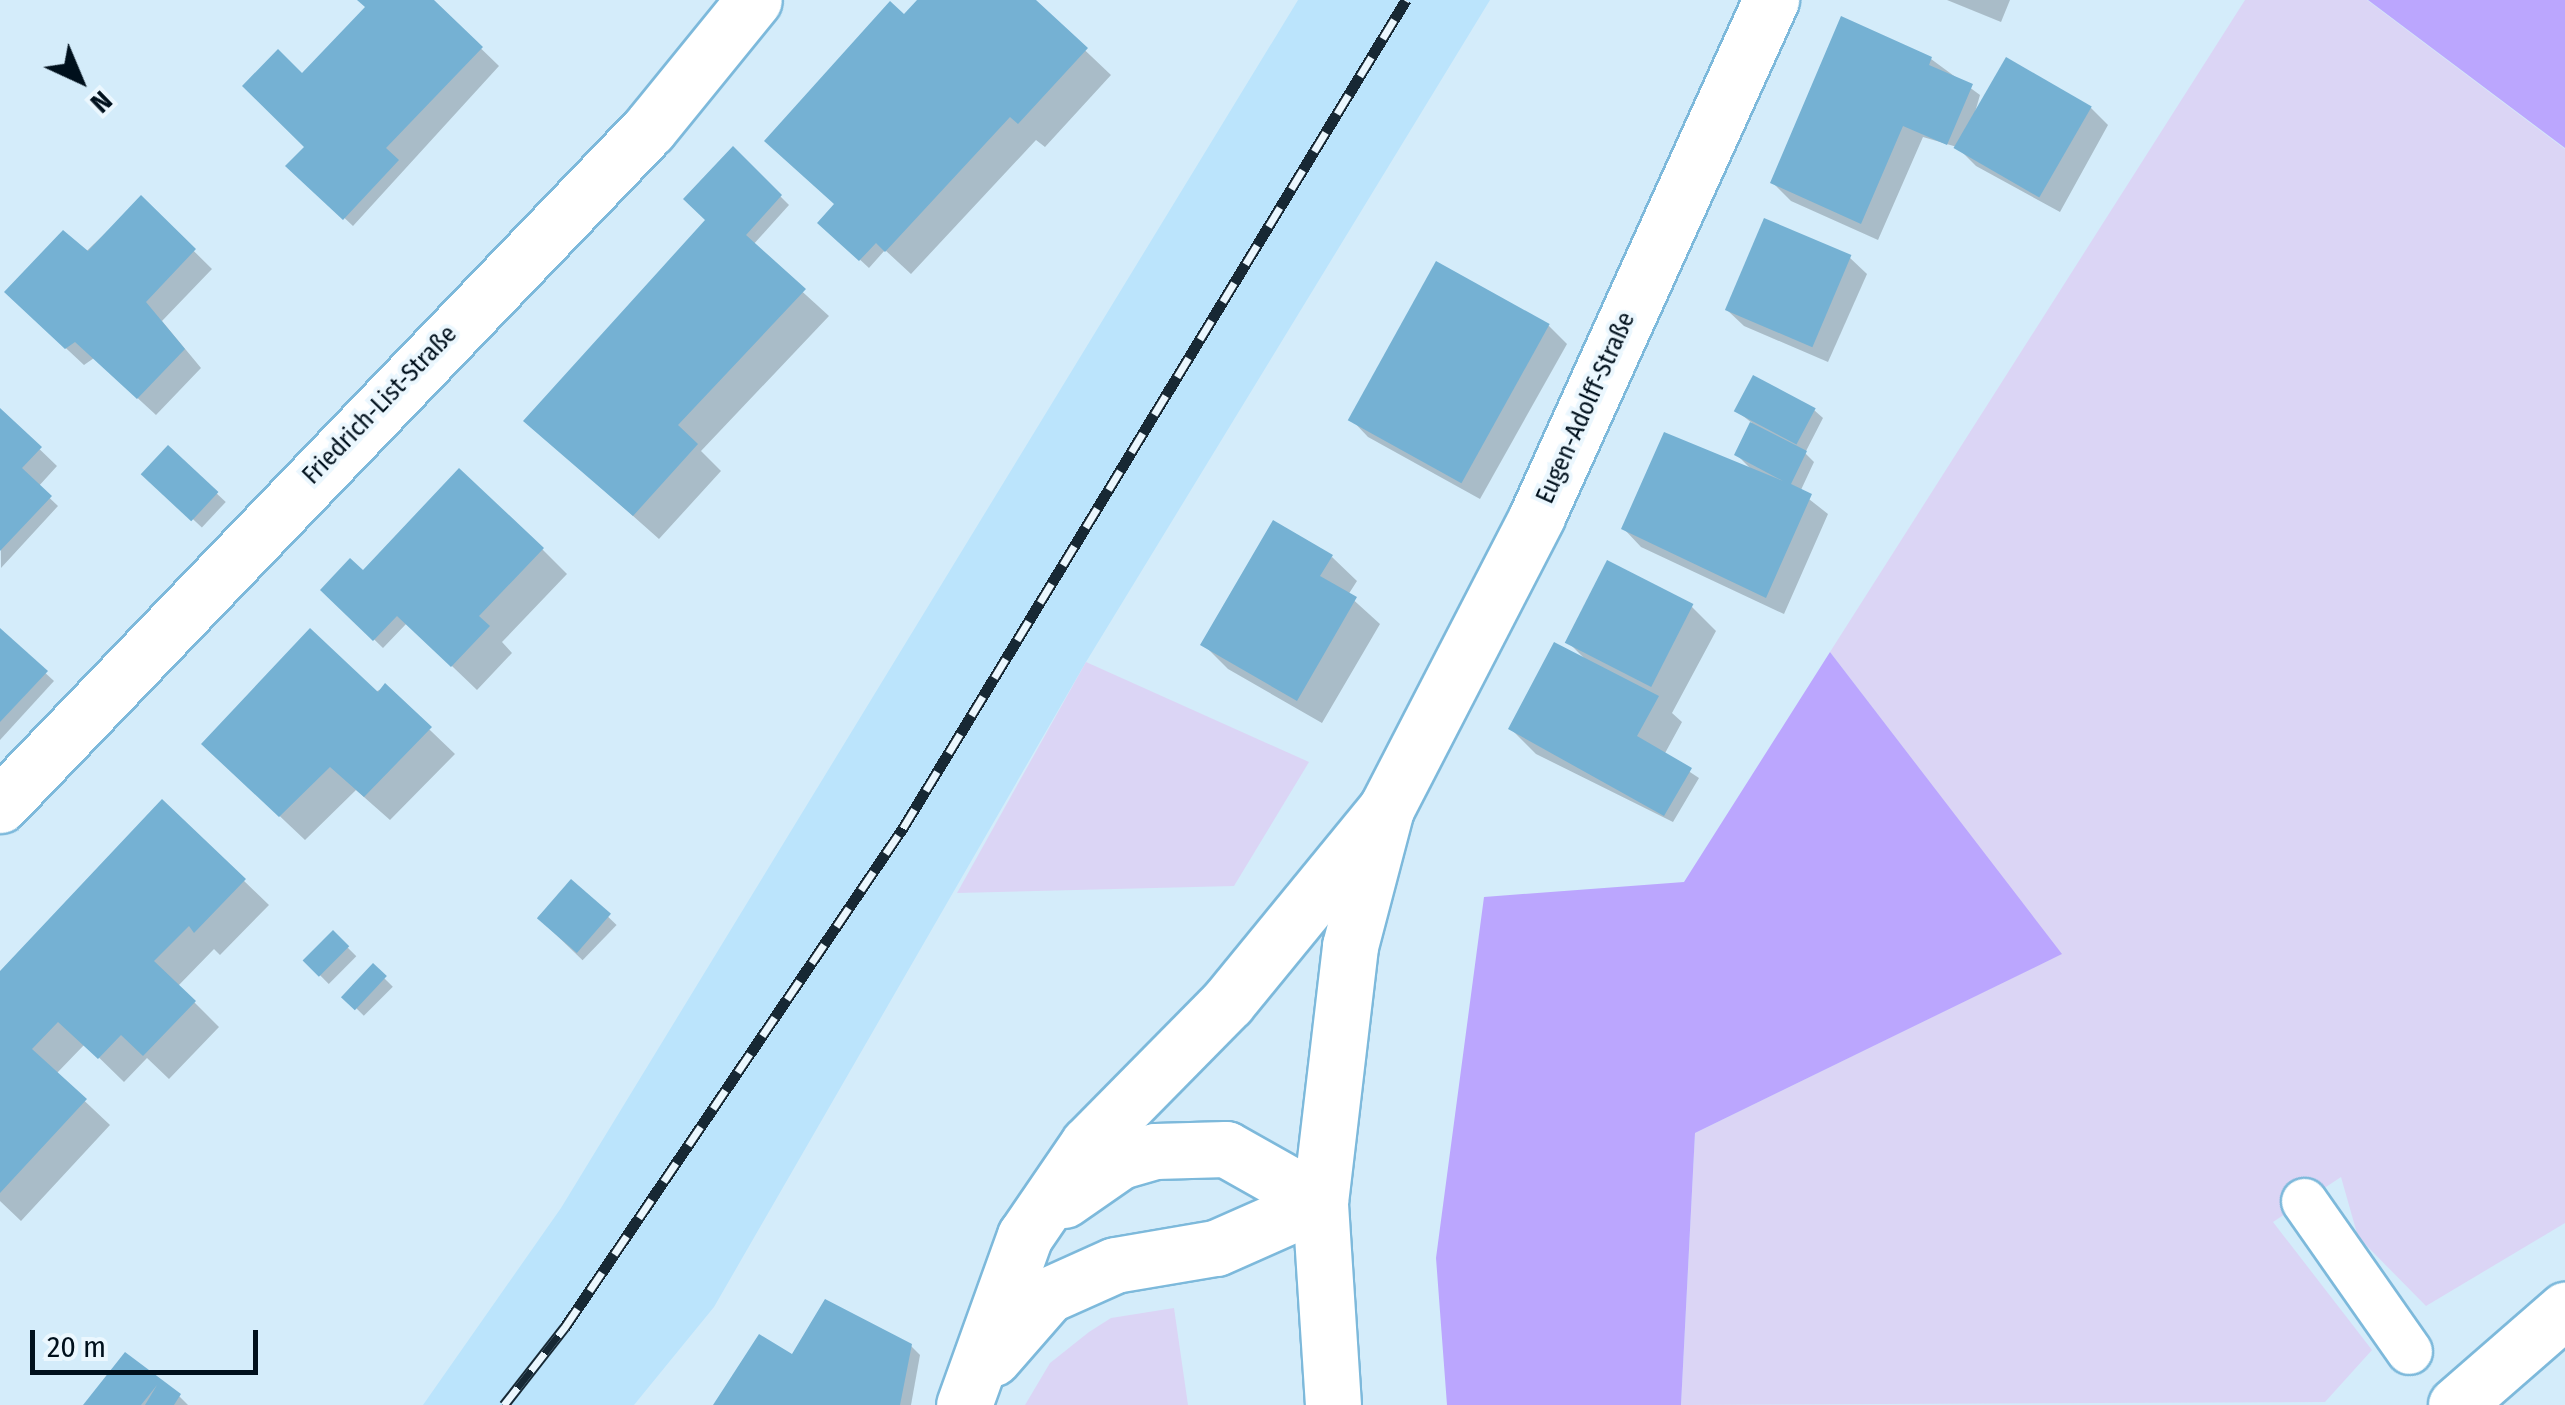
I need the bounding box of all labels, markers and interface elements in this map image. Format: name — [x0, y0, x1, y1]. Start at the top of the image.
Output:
north arrow — [30, 30, 130, 130]
text: N — [84, 84, 119, 120]
street label: Eugen-Adolff-Straße — [1530, 308, 1642, 508]
street label: Friedrich-List-Straße — [297, 319, 463, 491]
scale bar — [35, 1310, 262, 1372]
text: 20 m — [47, 1329, 106, 1365]

